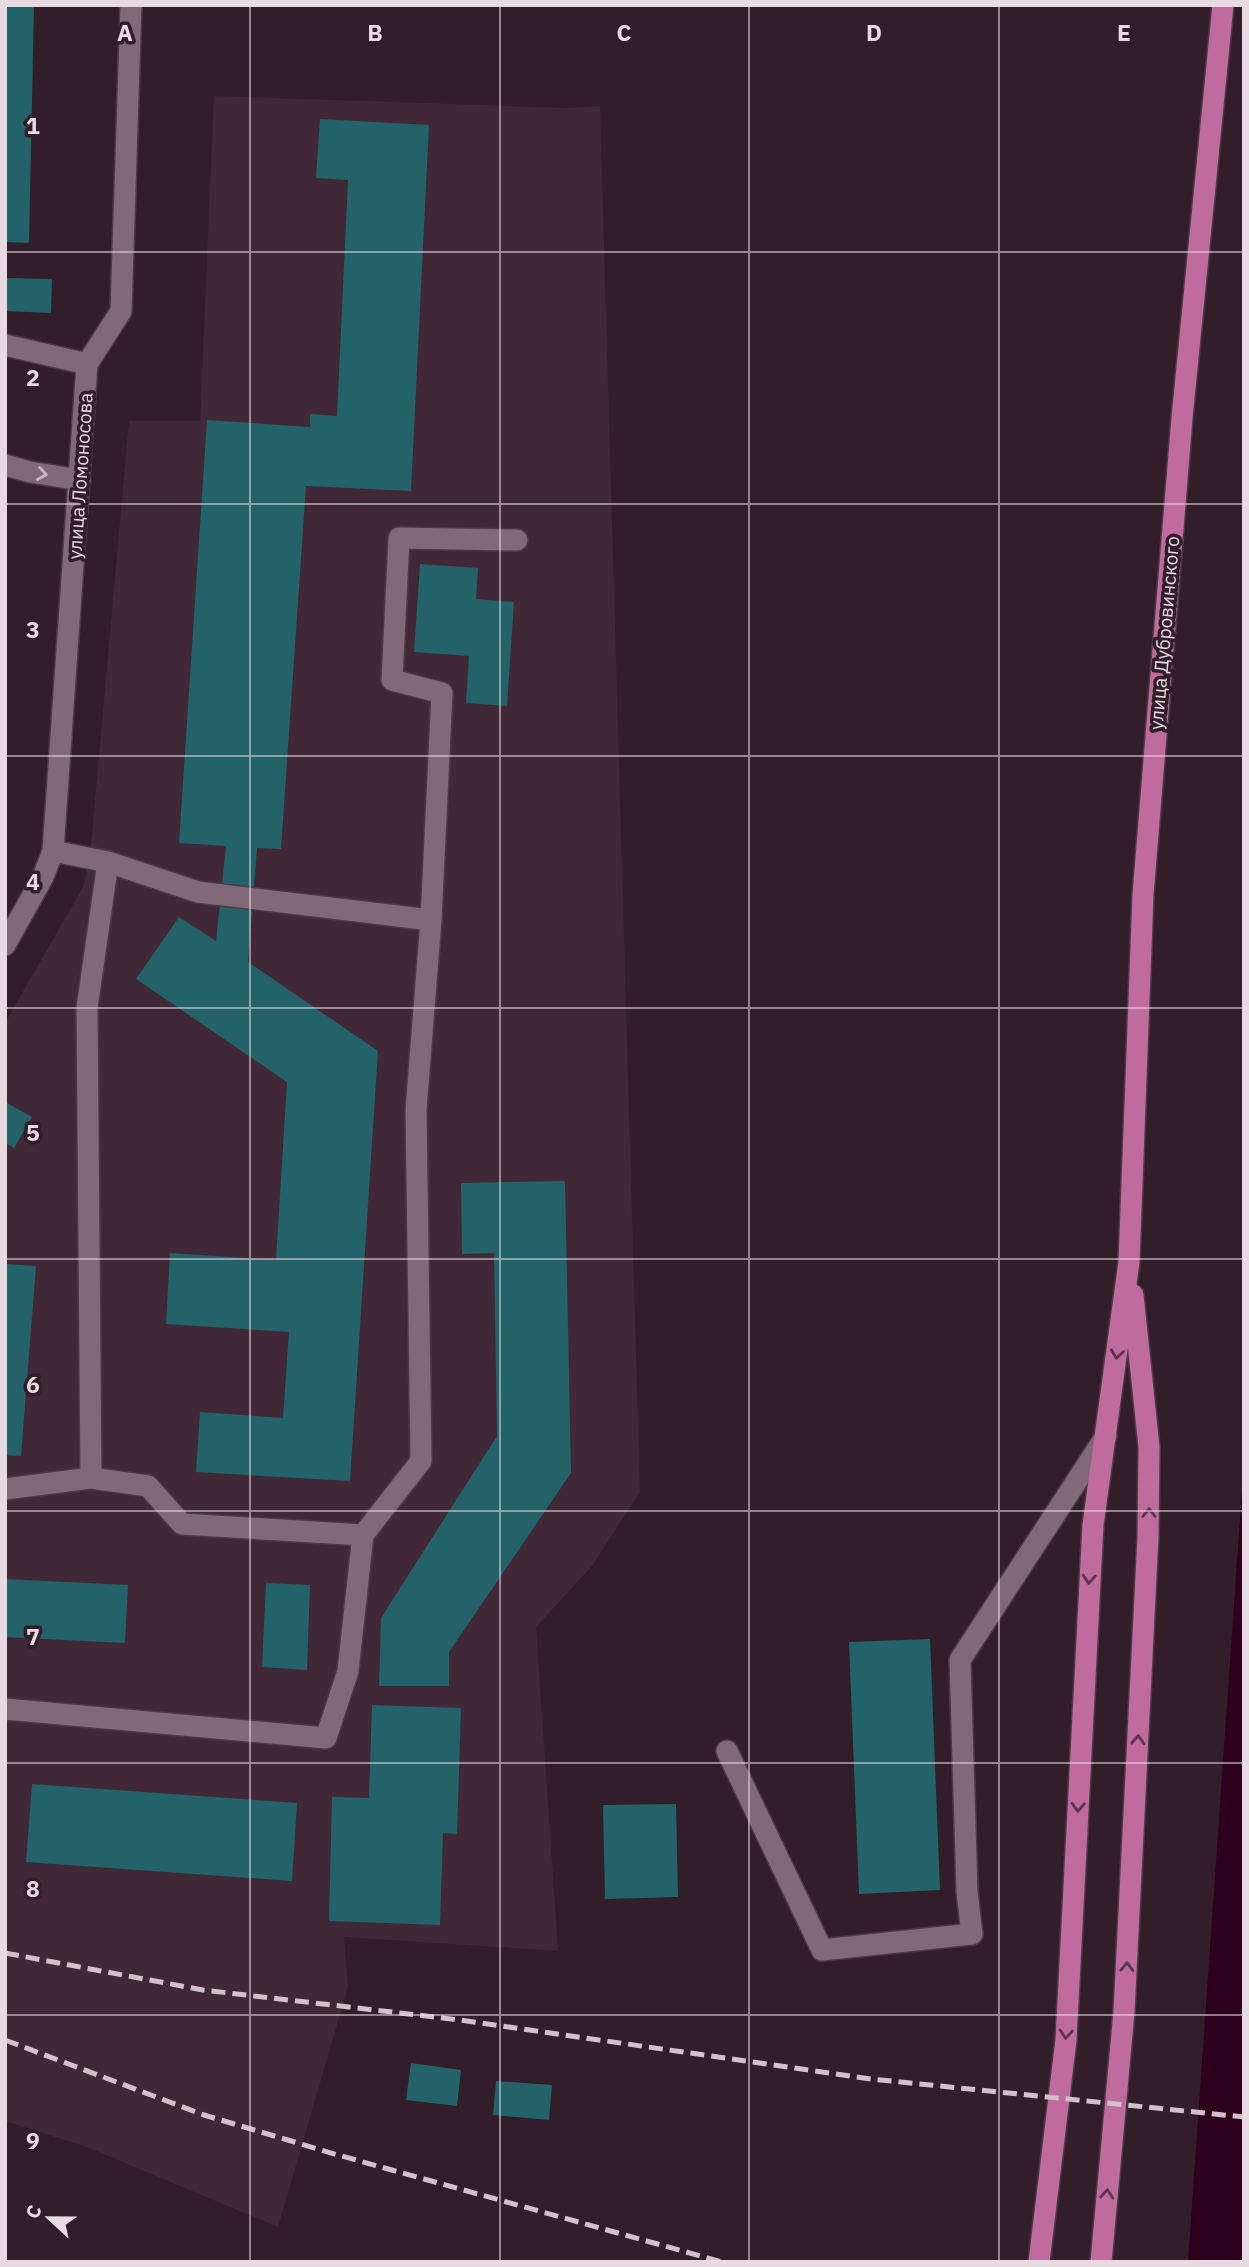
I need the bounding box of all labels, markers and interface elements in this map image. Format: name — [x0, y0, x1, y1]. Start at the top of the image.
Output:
text: A — [117, 17, 133, 47]
text: B — [367, 17, 383, 47]
text: C — [617, 17, 632, 47]
text: D — [866, 17, 882, 47]
text: E — [1117, 17, 1131, 47]
text: 1 — [26, 110, 40, 140]
text: 2 — [26, 362, 40, 392]
street label: улица Ломоносова — [62, 392, 98, 560]
one-way arrow — [36, 466, 48, 481]
street label: улица Дубровинского — [1144, 535, 1184, 731]
text: 3 — [26, 614, 40, 644]
text: 4 — [26, 866, 40, 896]
text: 5 — [26, 1117, 40, 1147]
one-way arrow — [1109, 1348, 1124, 1359]
text: 6 — [26, 1369, 40, 1399]
one-way arrow — [1141, 1507, 1157, 1517]
one-way arrow — [1082, 1574, 1097, 1585]
text: 7 — [26, 1621, 40, 1651]
one-way arrow — [1130, 1734, 1145, 1745]
one-way arrow — [1070, 1801, 1085, 1812]
text: 8 — [26, 1873, 40, 1903]
one-way arrow — [1119, 1961, 1134, 1972]
one-way arrow — [1059, 2028, 1074, 2039]
text: 9 — [26, 2125, 40, 2155]
north arrow — [14, 2183, 84, 2253]
one-way arrow — [1099, 2188, 1114, 2199]
text: С — [20, 2201, 47, 2222]

